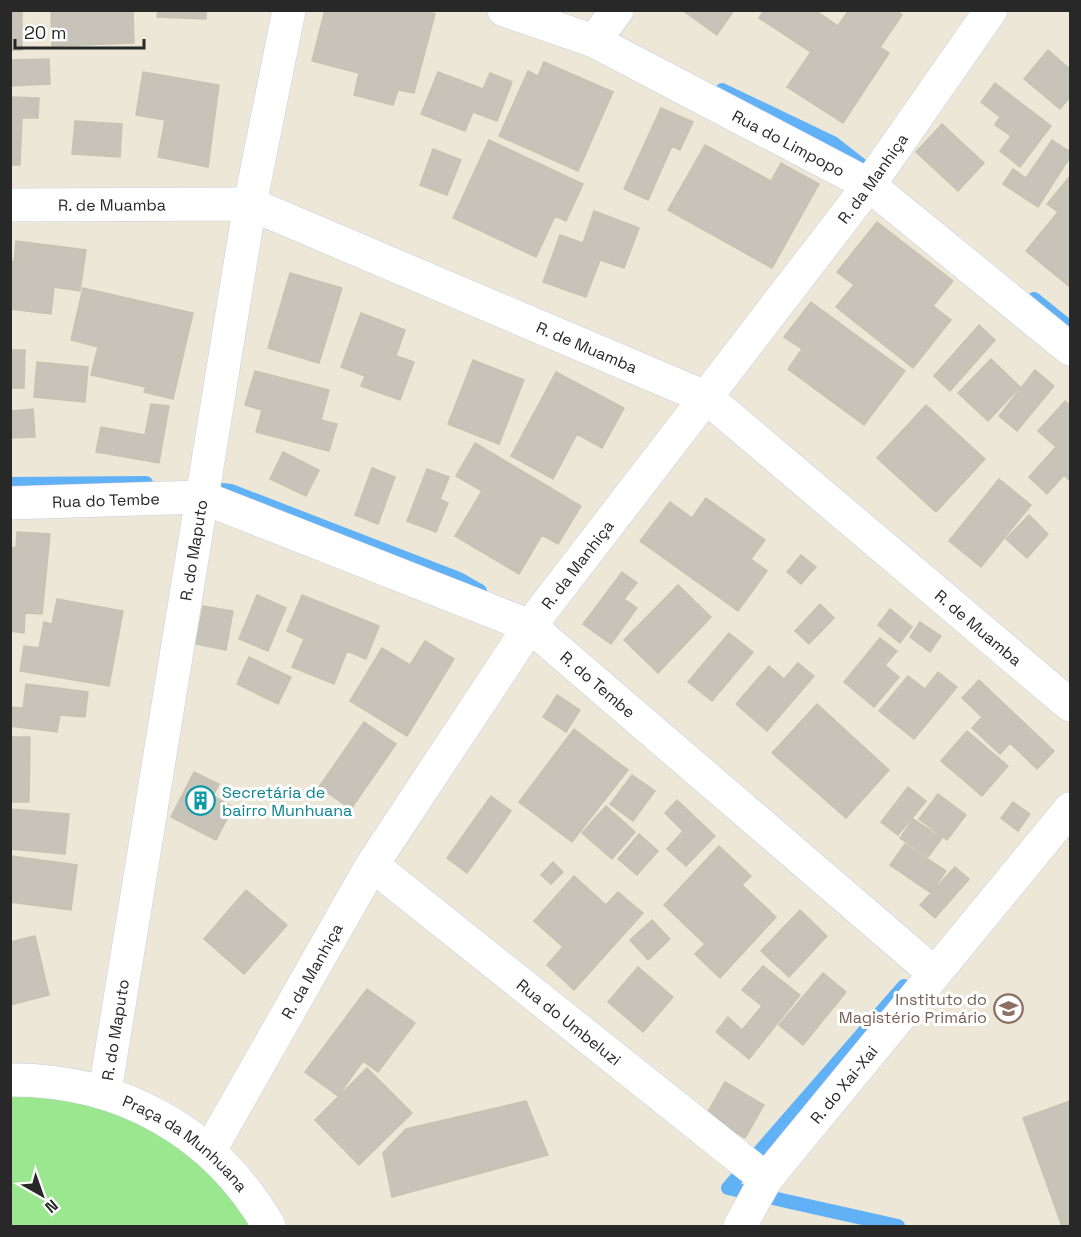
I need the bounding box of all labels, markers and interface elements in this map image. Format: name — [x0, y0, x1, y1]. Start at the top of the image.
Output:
scale bar — [15, 12, 144, 50]
text: 20 m — [24, 21, 67, 44]
street label: Rua do Limpopo — [729, 105, 848, 182]
street label: R. da Manhiça — [833, 129, 913, 228]
street label: R. de Muamba — [58, 194, 166, 216]
street label: R. de Muamba — [533, 317, 640, 378]
street label: Rua do Tembe — [52, 488, 160, 513]
street label: R. do Maputo — [175, 498, 213, 602]
street label: R. da Manhiça — [537, 516, 619, 613]
street label: R. de Muamba — [930, 585, 1026, 671]
street label: R. do Tembe — [556, 647, 640, 723]
place label: Secretária de bairro Munhuana — [222, 782, 352, 821]
building icon: Secretária de bairro Munhuana — [185, 785, 217, 817]
street label: R. da Manhiça — [277, 920, 348, 1023]
street label: Rua do Umbeluzi — [512, 974, 625, 1070]
street label: R. do Maputo — [97, 978, 134, 1082]
place label: Instituto do Magistério Primário — [839, 989, 987, 1028]
school or university icon: Instituto do Magistério Primário — [992, 992, 1024, 1024]
street label: R. do Xai-Xai — [806, 1041, 882, 1128]
street label: Praça da Munhuana — [119, 1091, 252, 1196]
north arrow — [12, 1165, 72, 1225]
text: N — [40, 1195, 62, 1218]

